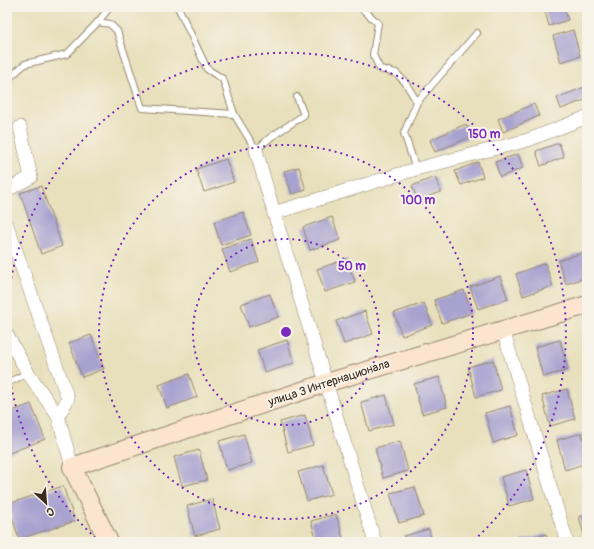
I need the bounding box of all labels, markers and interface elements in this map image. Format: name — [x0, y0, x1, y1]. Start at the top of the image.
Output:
text: 150 m — [468, 127, 501, 142]
text: 100 m — [401, 193, 436, 208]
text: 50 m — [338, 259, 366, 274]
centre of rings — [279, 325, 293, 339]
street label: улица 3 Интернационала — [265, 356, 392, 410]
north arrow — [26, 483, 66, 523]
text: С — [44, 504, 56, 519]

